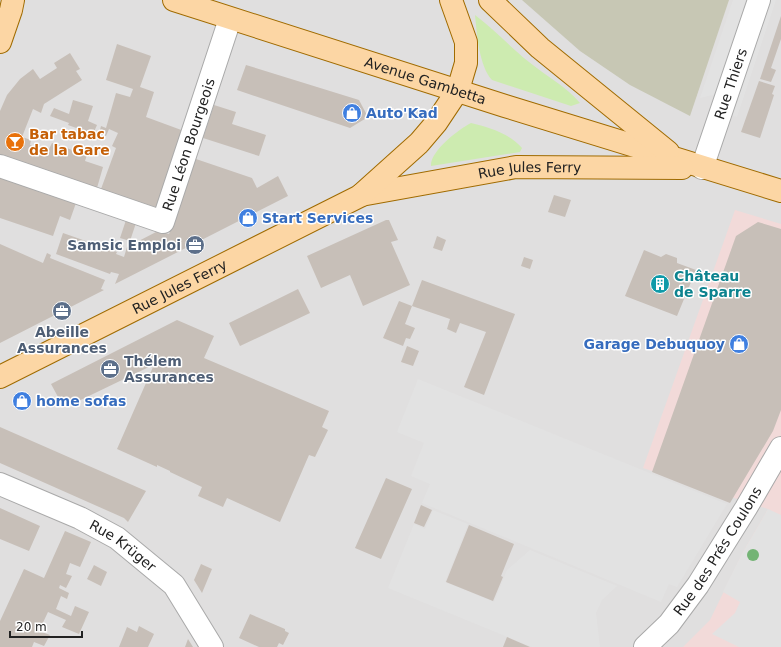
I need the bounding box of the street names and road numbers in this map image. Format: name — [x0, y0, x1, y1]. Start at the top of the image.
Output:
street label: Rue Thiers — [711, 46, 750, 121]
street label: Avenue Gambetta — [363, 54, 488, 107]
street label: Rue Léon Bourgeois — [159, 76, 218, 213]
street label: Rue Jules Ferry — [477, 159, 581, 182]
street label: Rue Jules Ferry — [130, 256, 230, 317]
street label: Rue des Prés Coulons — [670, 484, 765, 619]
street label: Rue Krüger — [87, 517, 159, 575]

